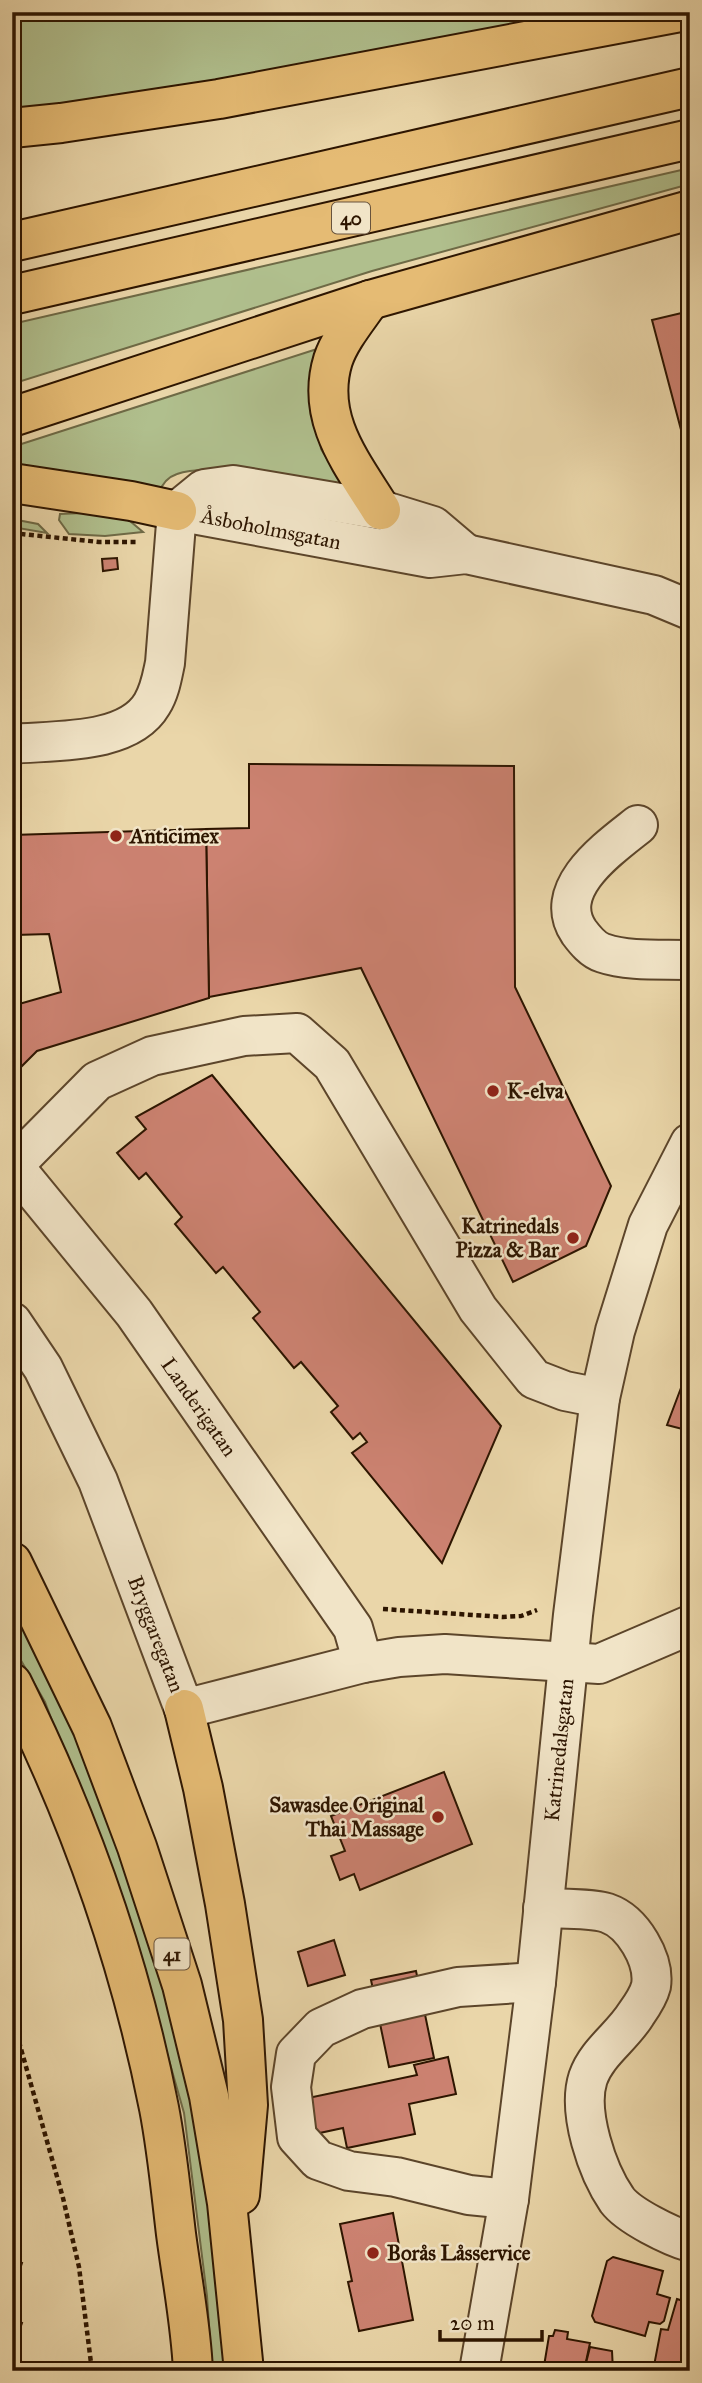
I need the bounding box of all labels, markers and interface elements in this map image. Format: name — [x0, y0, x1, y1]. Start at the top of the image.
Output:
road number: 40 — [332, 202, 370, 233]
street label: Åsboholmsgatan — [198, 502, 343, 555]
place label: Anticimex — [128, 823, 219, 849]
marker: Anticimex — [108, 828, 124, 844]
place label: K-elva — [507, 1078, 565, 1104]
marker: K-elva — [485, 1083, 501, 1099]
place label: Katrinedals Pizza & Bar — [455, 1213, 560, 1263]
marker: Katrinedals Pizza & Bar — [565, 1230, 581, 1246]
street label: Landerigatan — [155, 1352, 243, 1462]
street label: Bryggaregatan — [122, 1572, 190, 1696]
street label: Katrinedalsgatan — [539, 1677, 579, 1823]
place label: Sawasdee Original Thai Massage — [269, 1792, 425, 1842]
marker: Sawasdee Original Thai Massage — [430, 1809, 446, 1825]
road number: 41 — [154, 1938, 190, 1970]
place label: Borås Låsservice — [387, 2240, 531, 2266]
marker: Borås Låsservice — [365, 2245, 381, 2261]
scale bar — [440, 2299, 541, 2343]
text: 20 m — [450, 2310, 495, 2336]

